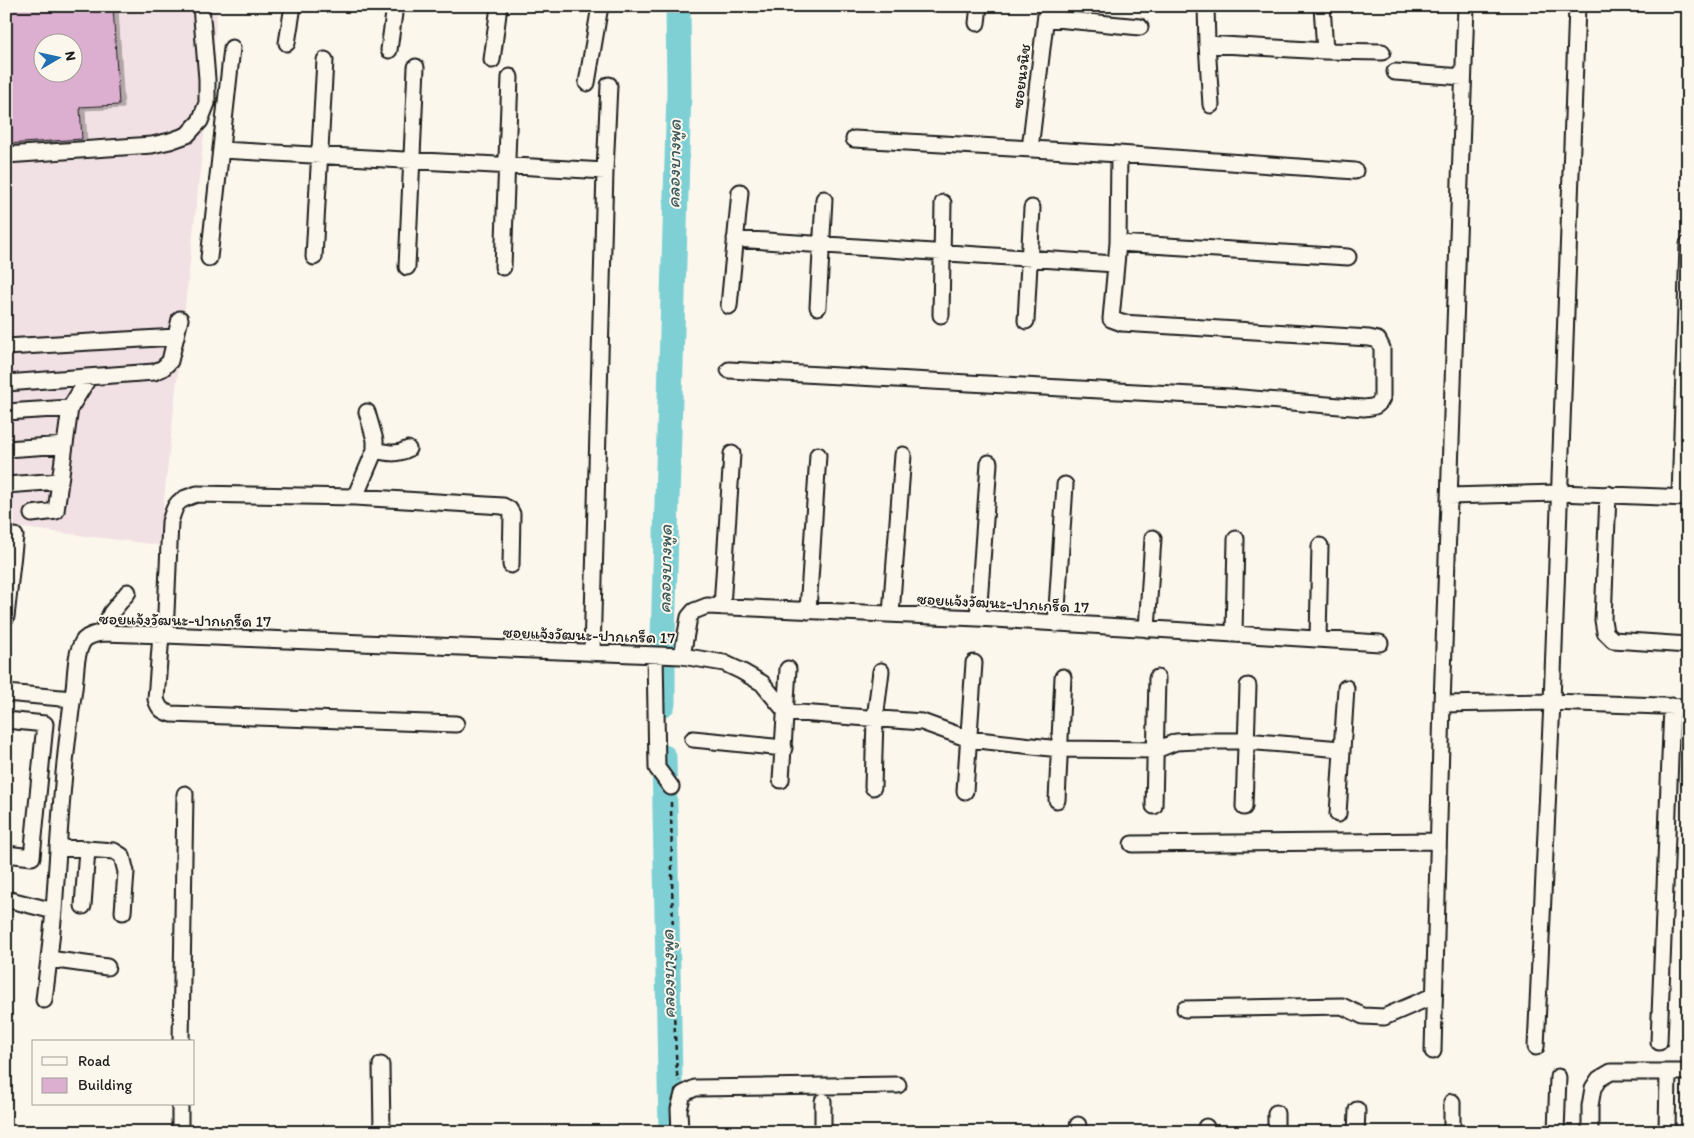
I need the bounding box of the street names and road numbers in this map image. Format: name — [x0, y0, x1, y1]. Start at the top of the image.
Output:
street label: ซอยนวนิช — [1008, 43, 1034, 109]
street label: ซอยแจ้งวัฒนะ-ปากเกร็ด 17 — [917, 589, 1090, 617]
street label: ซอยแจ้งวัฒนะ-ปากเกร็ด 17 — [99, 609, 271, 631]
street label: ซอยแจ้งวัฒนะ-ปากเกร็ด 17 — [503, 623, 675, 647]

